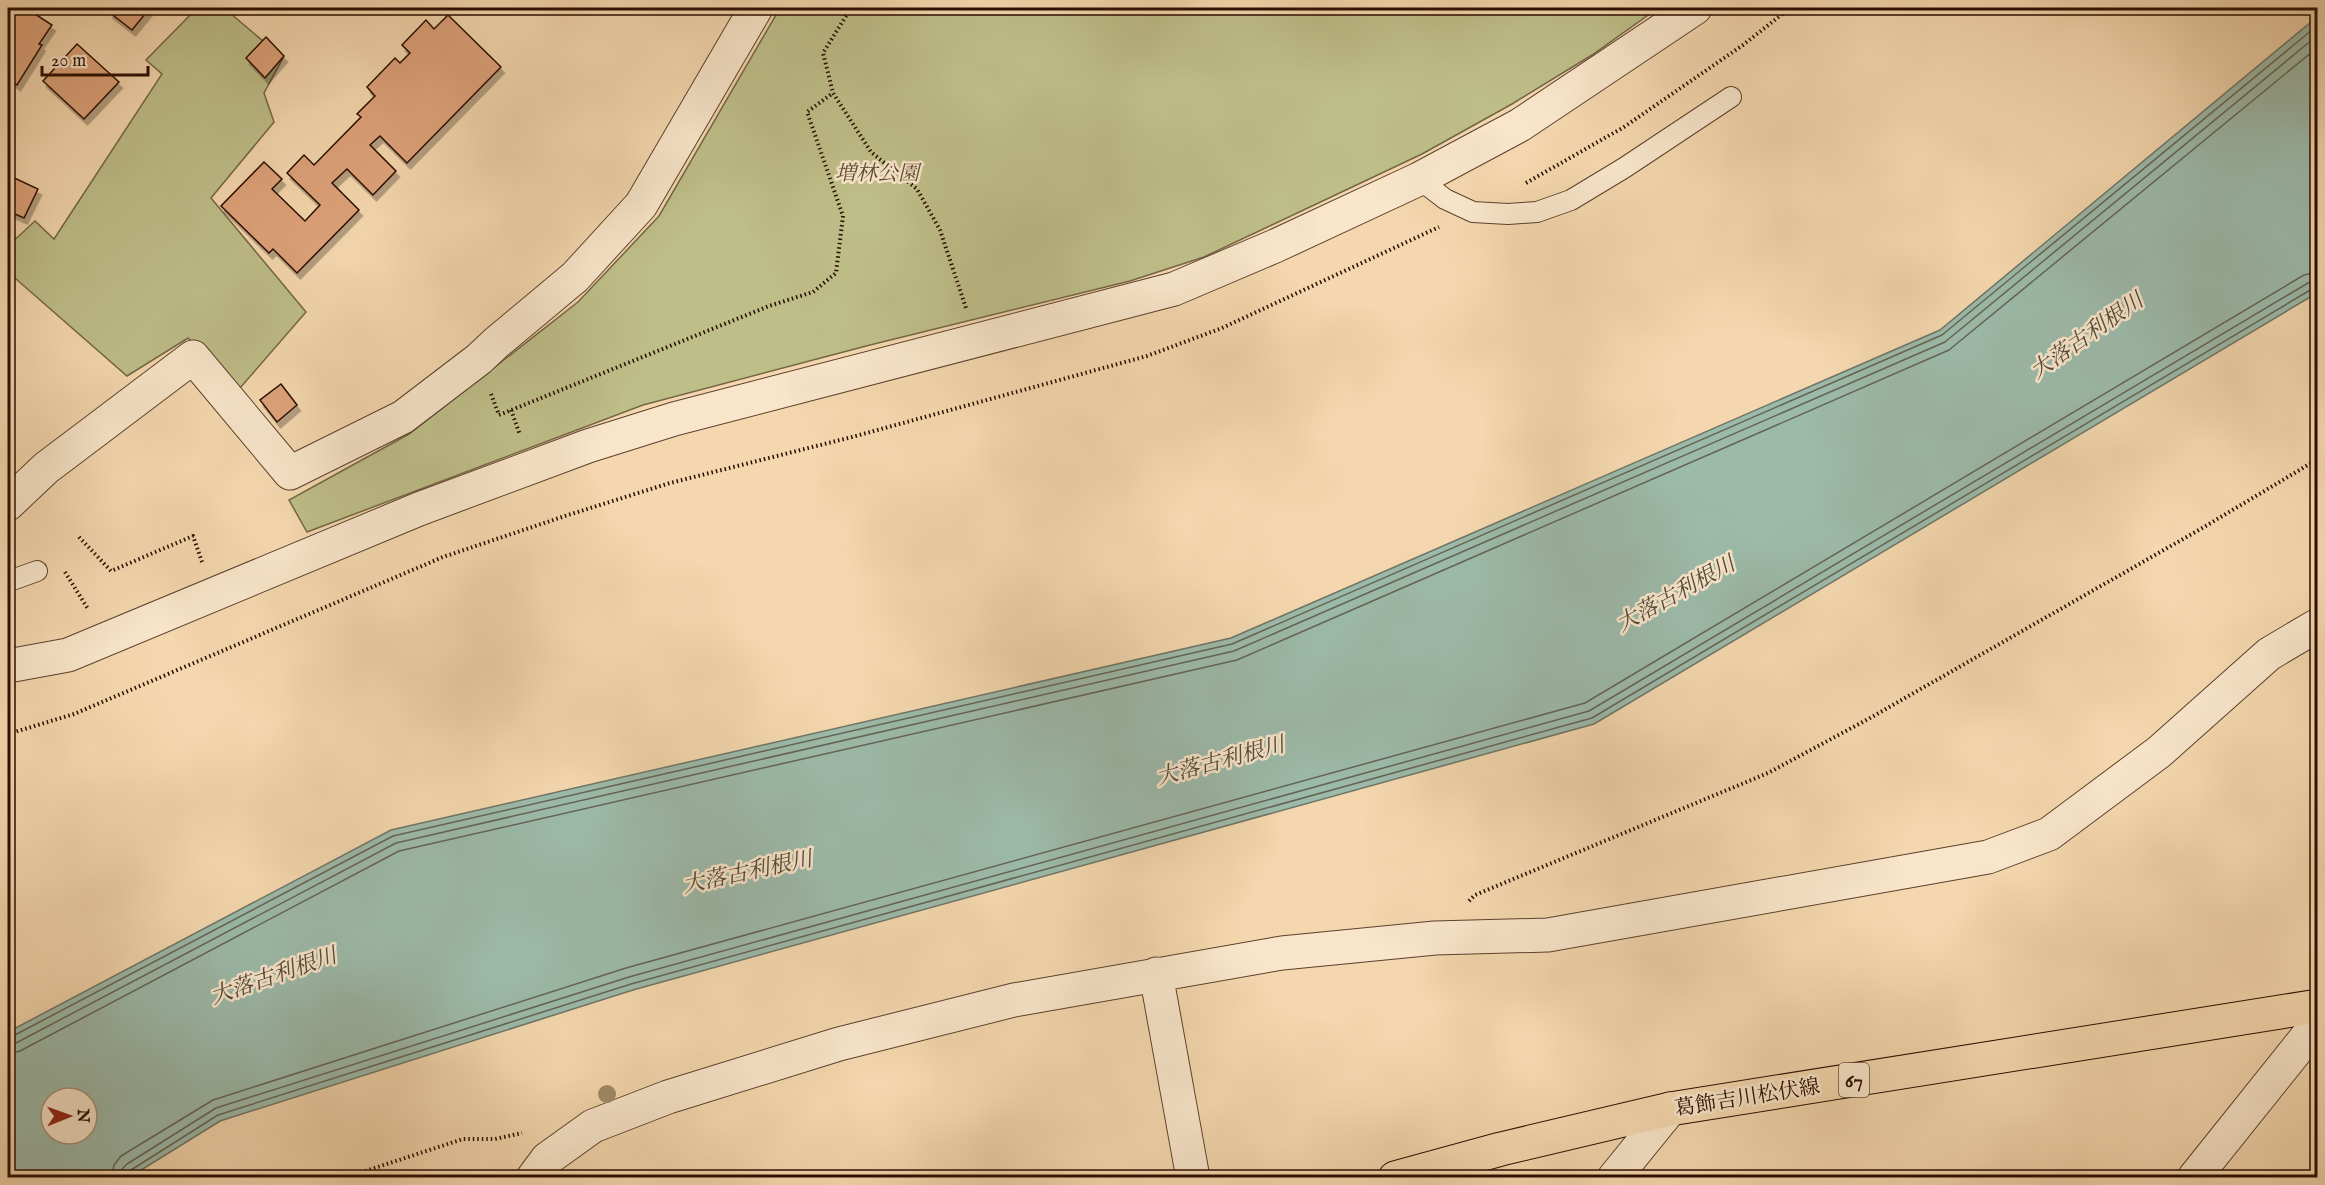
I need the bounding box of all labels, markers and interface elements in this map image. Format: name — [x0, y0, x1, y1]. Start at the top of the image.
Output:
scale bar — [42, 39, 148, 77]
text: 20 m — [51, 50, 86, 73]
park label: 増林公園 — [835, 161, 922, 188]
water label: 大落古利根川 — [2025, 286, 2151, 386]
water label: 大落古利根川 — [1611, 550, 1742, 639]
water label: 大落古利根川 — [1153, 731, 1290, 793]
water label: 大落古利根川 — [680, 845, 817, 900]
water label: 大落古利根川 — [207, 942, 342, 1012]
road number: 67 — [1839, 1063, 1869, 1097]
street label: 葛飾吉川松伏線 — [1673, 1074, 1822, 1123]
north arrow — [39, 1086, 99, 1146]
text: N — [72, 1108, 92, 1123]

